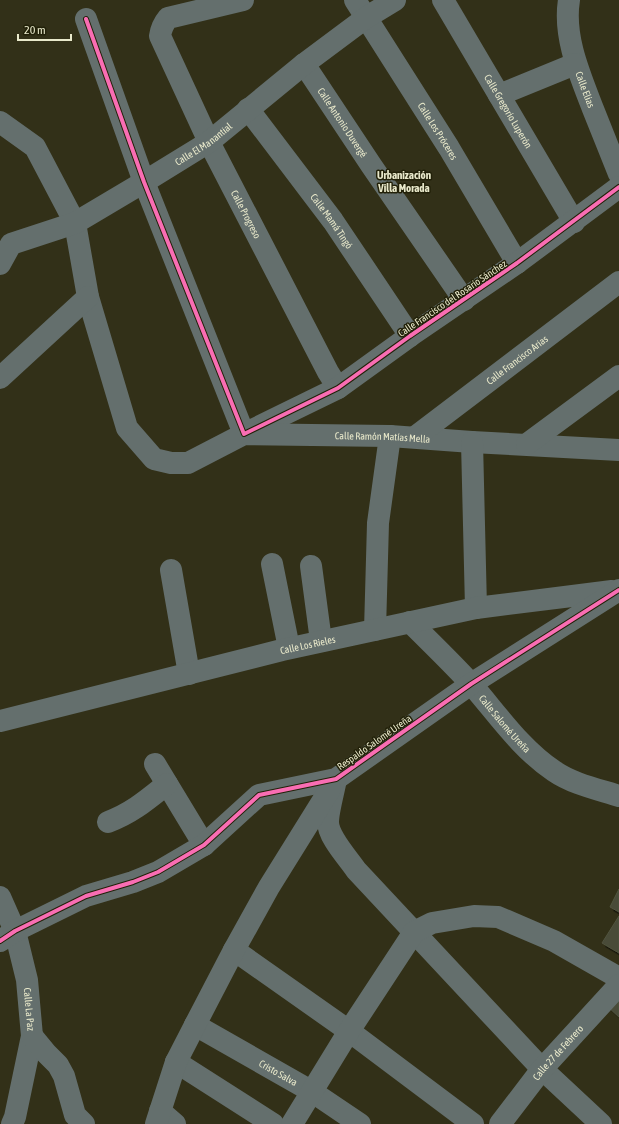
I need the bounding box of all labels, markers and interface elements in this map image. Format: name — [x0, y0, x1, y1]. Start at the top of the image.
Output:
scale bar — [18, 16, 71, 42]
text: 20 m — [24, 23, 46, 37]
street label: Calle Elías — [573, 70, 597, 110]
street label: Calle Gregorio Luperón — [482, 72, 534, 150]
street label: Calle Antonio Duvergé — [315, 86, 370, 160]
street label: Calle Los Próceres — [415, 100, 460, 162]
street label: Calle El Manantial — [173, 120, 234, 168]
district label: Urbanización Villa Morada — [377, 169, 431, 194]
street label: Calle Progreso — [229, 188, 263, 241]
street label: Calle Mamá Tingó — [308, 192, 355, 251]
street label: Calle Francisco del Rosario Sánchez — [396, 258, 509, 339]
street label: Calle Francisco Arias — [484, 333, 550, 387]
street label: Calle Ramón Matías Mella — [335, 430, 431, 445]
street label: Calle Los Rieles — [279, 634, 337, 656]
street label: Calle Salomé Ureña — [477, 693, 533, 755]
street label: Respaldo Salomé Ureña — [335, 712, 414, 772]
street label: Calle La Paz — [22, 987, 37, 1032]
street label: Calle 27 de Febrero — [531, 1023, 586, 1082]
street label: Cristo Salva — [257, 1058, 300, 1088]

